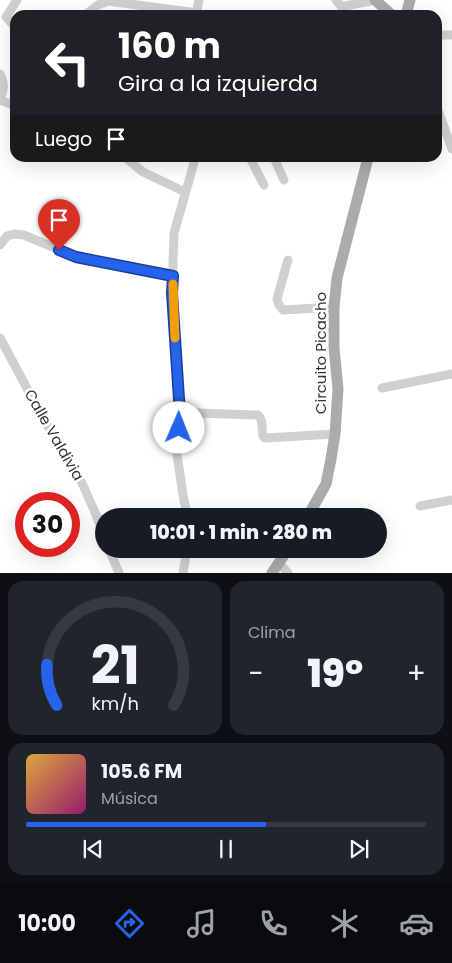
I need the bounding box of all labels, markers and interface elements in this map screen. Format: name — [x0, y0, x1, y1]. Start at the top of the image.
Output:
text: 160 m — [118, 21, 221, 70]
icon: left — [35, 30, 100, 95]
text: Gira a la izquierda — [118, 68, 318, 99]
icon: arrive — [102, 125, 130, 153]
text: Luego — [35, 126, 92, 153]
pin — [38, 199, 80, 250]
icon: arrive — [45, 206, 73, 234]
street label: Circuito Picacho — [310, 292, 331, 414]
street label: Calle Valdivia — [20, 385, 89, 484]
position arrow — [152, 401, 204, 453]
speed limit sign: 30 — [15, 492, 80, 557]
text: 10:01 · 1 min · 280 m — [150, 519, 332, 546]
text: Clima — [248, 621, 296, 644]
text: 21 — [90, 629, 140, 702]
text: 19° — [307, 647, 363, 700]
text: − — [248, 654, 263, 693]
text: + — [407, 654, 426, 693]
text: km/h — [91, 691, 139, 716]
text: 105.6 FM — [101, 758, 182, 785]
text: Música — [101, 787, 158, 810]
icon: previous — [79, 835, 107, 863]
icon: pause — [212, 835, 240, 863]
icon: next — [345, 835, 373, 863]
icon: directions — [112, 906, 147, 941]
icon: music — [184, 906, 219, 941]
icon: phone — [256, 906, 291, 941]
icon: climate — [327, 906, 362, 941]
icon: car — [399, 906, 434, 941]
text: 10:00 — [18, 908, 76, 939]

